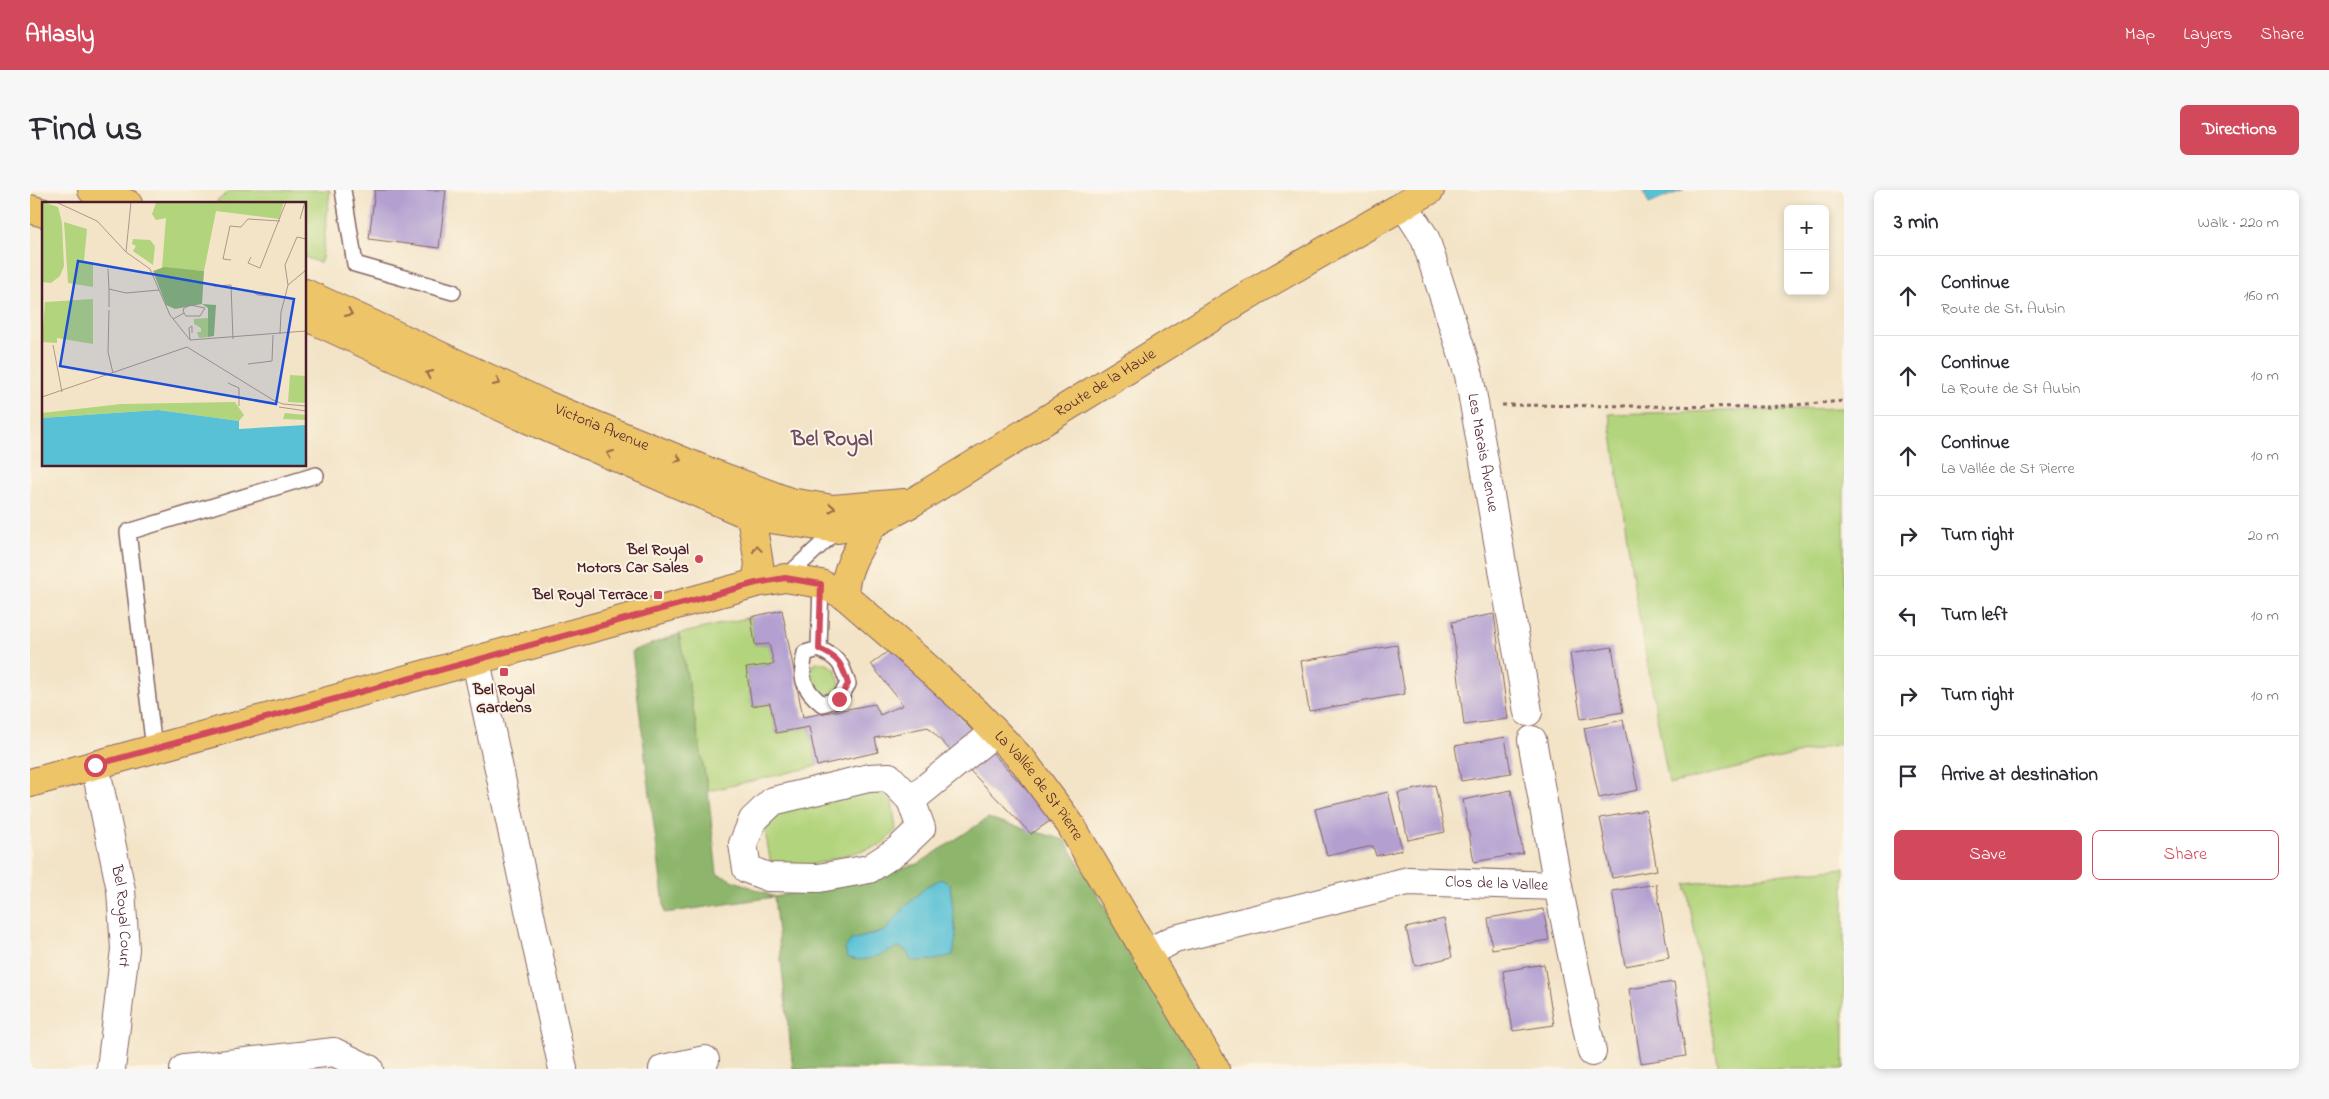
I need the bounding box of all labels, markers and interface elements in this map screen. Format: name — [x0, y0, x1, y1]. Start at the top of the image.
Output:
text: Atlasly — [25, 18, 94, 53]
text: Map — [2125, 22, 2155, 48]
text: Layers — [2183, 22, 2233, 48]
text: Share — [2261, 22, 2304, 48]
text: Find us — [30, 105, 142, 156]
button: Directions — [2180, 105, 2299, 155]
inset map — [42, 202, 306, 466]
map controls — [1784, 205, 1829, 295]
button: + — [1784, 205, 1829, 250]
text: 3 min — [1894, 208, 1938, 238]
text: Walk · 220 m — [2198, 211, 2279, 235]
button: − — [1784, 250, 1829, 295]
text: Continue — [1941, 270, 2009, 297]
icon: ahead — [1894, 282, 1922, 310]
text: 160 m — [2244, 284, 2279, 308]
text: Route de St. Aubin — [1941, 297, 2065, 321]
one-way arrow — [344, 307, 353, 318]
street label: Route de la Haule — [1050, 342, 1162, 424]
text: Continue — [1941, 350, 2009, 377]
icon: ahead — [1894, 362, 1922, 390]
text: 10 m — [2251, 364, 2279, 388]
one-way arrow — [426, 370, 435, 380]
one-way arrow — [492, 376, 501, 386]
text: La Route de St Aubin — [1941, 377, 2080, 401]
street label: Les Marais Avenue — [1460, 392, 1505, 515]
street label: Victoria Avenue — [550, 397, 654, 458]
district label: Bel Royal — [790, 425, 873, 457]
text: Continue — [1941, 430, 2009, 457]
icon: ahead — [1894, 442, 1922, 470]
text: 10 m — [2251, 444, 2279, 468]
one-way arrow — [606, 450, 615, 461]
one-way arrow — [674, 453, 682, 463]
text: La Vallée de St Pierre — [1941, 457, 2075, 481]
one-way arrow — [829, 503, 837, 513]
icon: right — [1894, 522, 1922, 550]
text: Turn right — [1941, 522, 2014, 549]
text: 20 m — [2248, 524, 2279, 548]
place label: Bel Royal Motors Car Sales — [577, 538, 689, 580]
one-way arrow — [752, 545, 763, 553]
marker: Bel Royal Motors Car Sales — [693, 553, 705, 565]
place label: Bel Royal Terrace — [532, 583, 649, 608]
marker: Bel Royal Terrace — [652, 589, 664, 601]
icon: left — [1894, 602, 1922, 630]
text: Turn left — [1941, 602, 2008, 629]
text: 10 m — [2251, 604, 2279, 628]
marker: Bel Royal Gardens — [498, 666, 510, 678]
place label: Bel Royal Gardens — [472, 678, 535, 720]
icon: right — [1894, 682, 1922, 710]
text: Turn right — [1941, 682, 2014, 709]
text: 10 m — [2251, 684, 2279, 708]
route end — [828, 688, 851, 711]
street label: La Vallée de St Pierre — [988, 725, 1090, 846]
route start — [84, 754, 107, 777]
icon: arrive — [1894, 762, 1922, 790]
text: Arrive at destination — [1941, 762, 2098, 789]
button: Save — [1894, 830, 2082, 880]
button: Share — [2092, 830, 2279, 880]
street label: Bel Royal Court — [104, 862, 137, 969]
street label: Clos de la Vallee — [1445, 870, 1550, 898]

